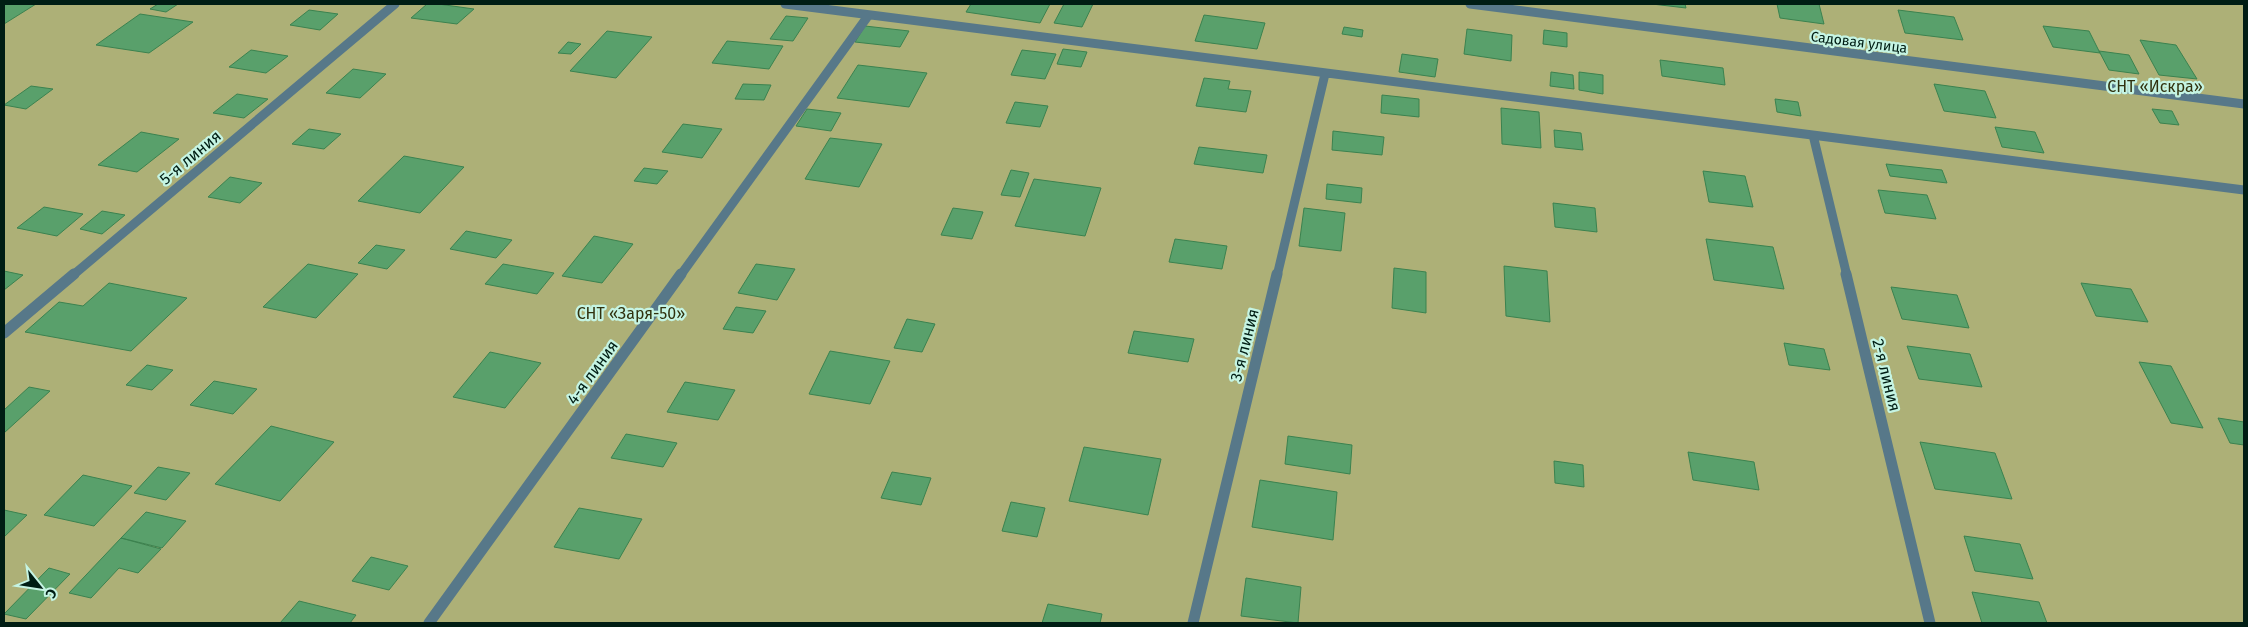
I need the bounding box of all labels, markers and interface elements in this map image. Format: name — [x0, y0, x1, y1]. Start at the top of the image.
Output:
street label: Садовая улица — [1810, 28, 1908, 57]
park label: СНТ «Искра» — [2107, 77, 2203, 96]
street label: 5-я линия — [156, 126, 225, 188]
park label: СНТ «Заря-50» — [577, 304, 685, 323]
street label: 3-я линия — [1226, 307, 1263, 383]
street label: 4-я линия — [563, 337, 622, 408]
street label: 2-я линия — [1868, 337, 1905, 413]
north arrow — [15, 562, 65, 612]
text: С — [41, 586, 60, 601]

